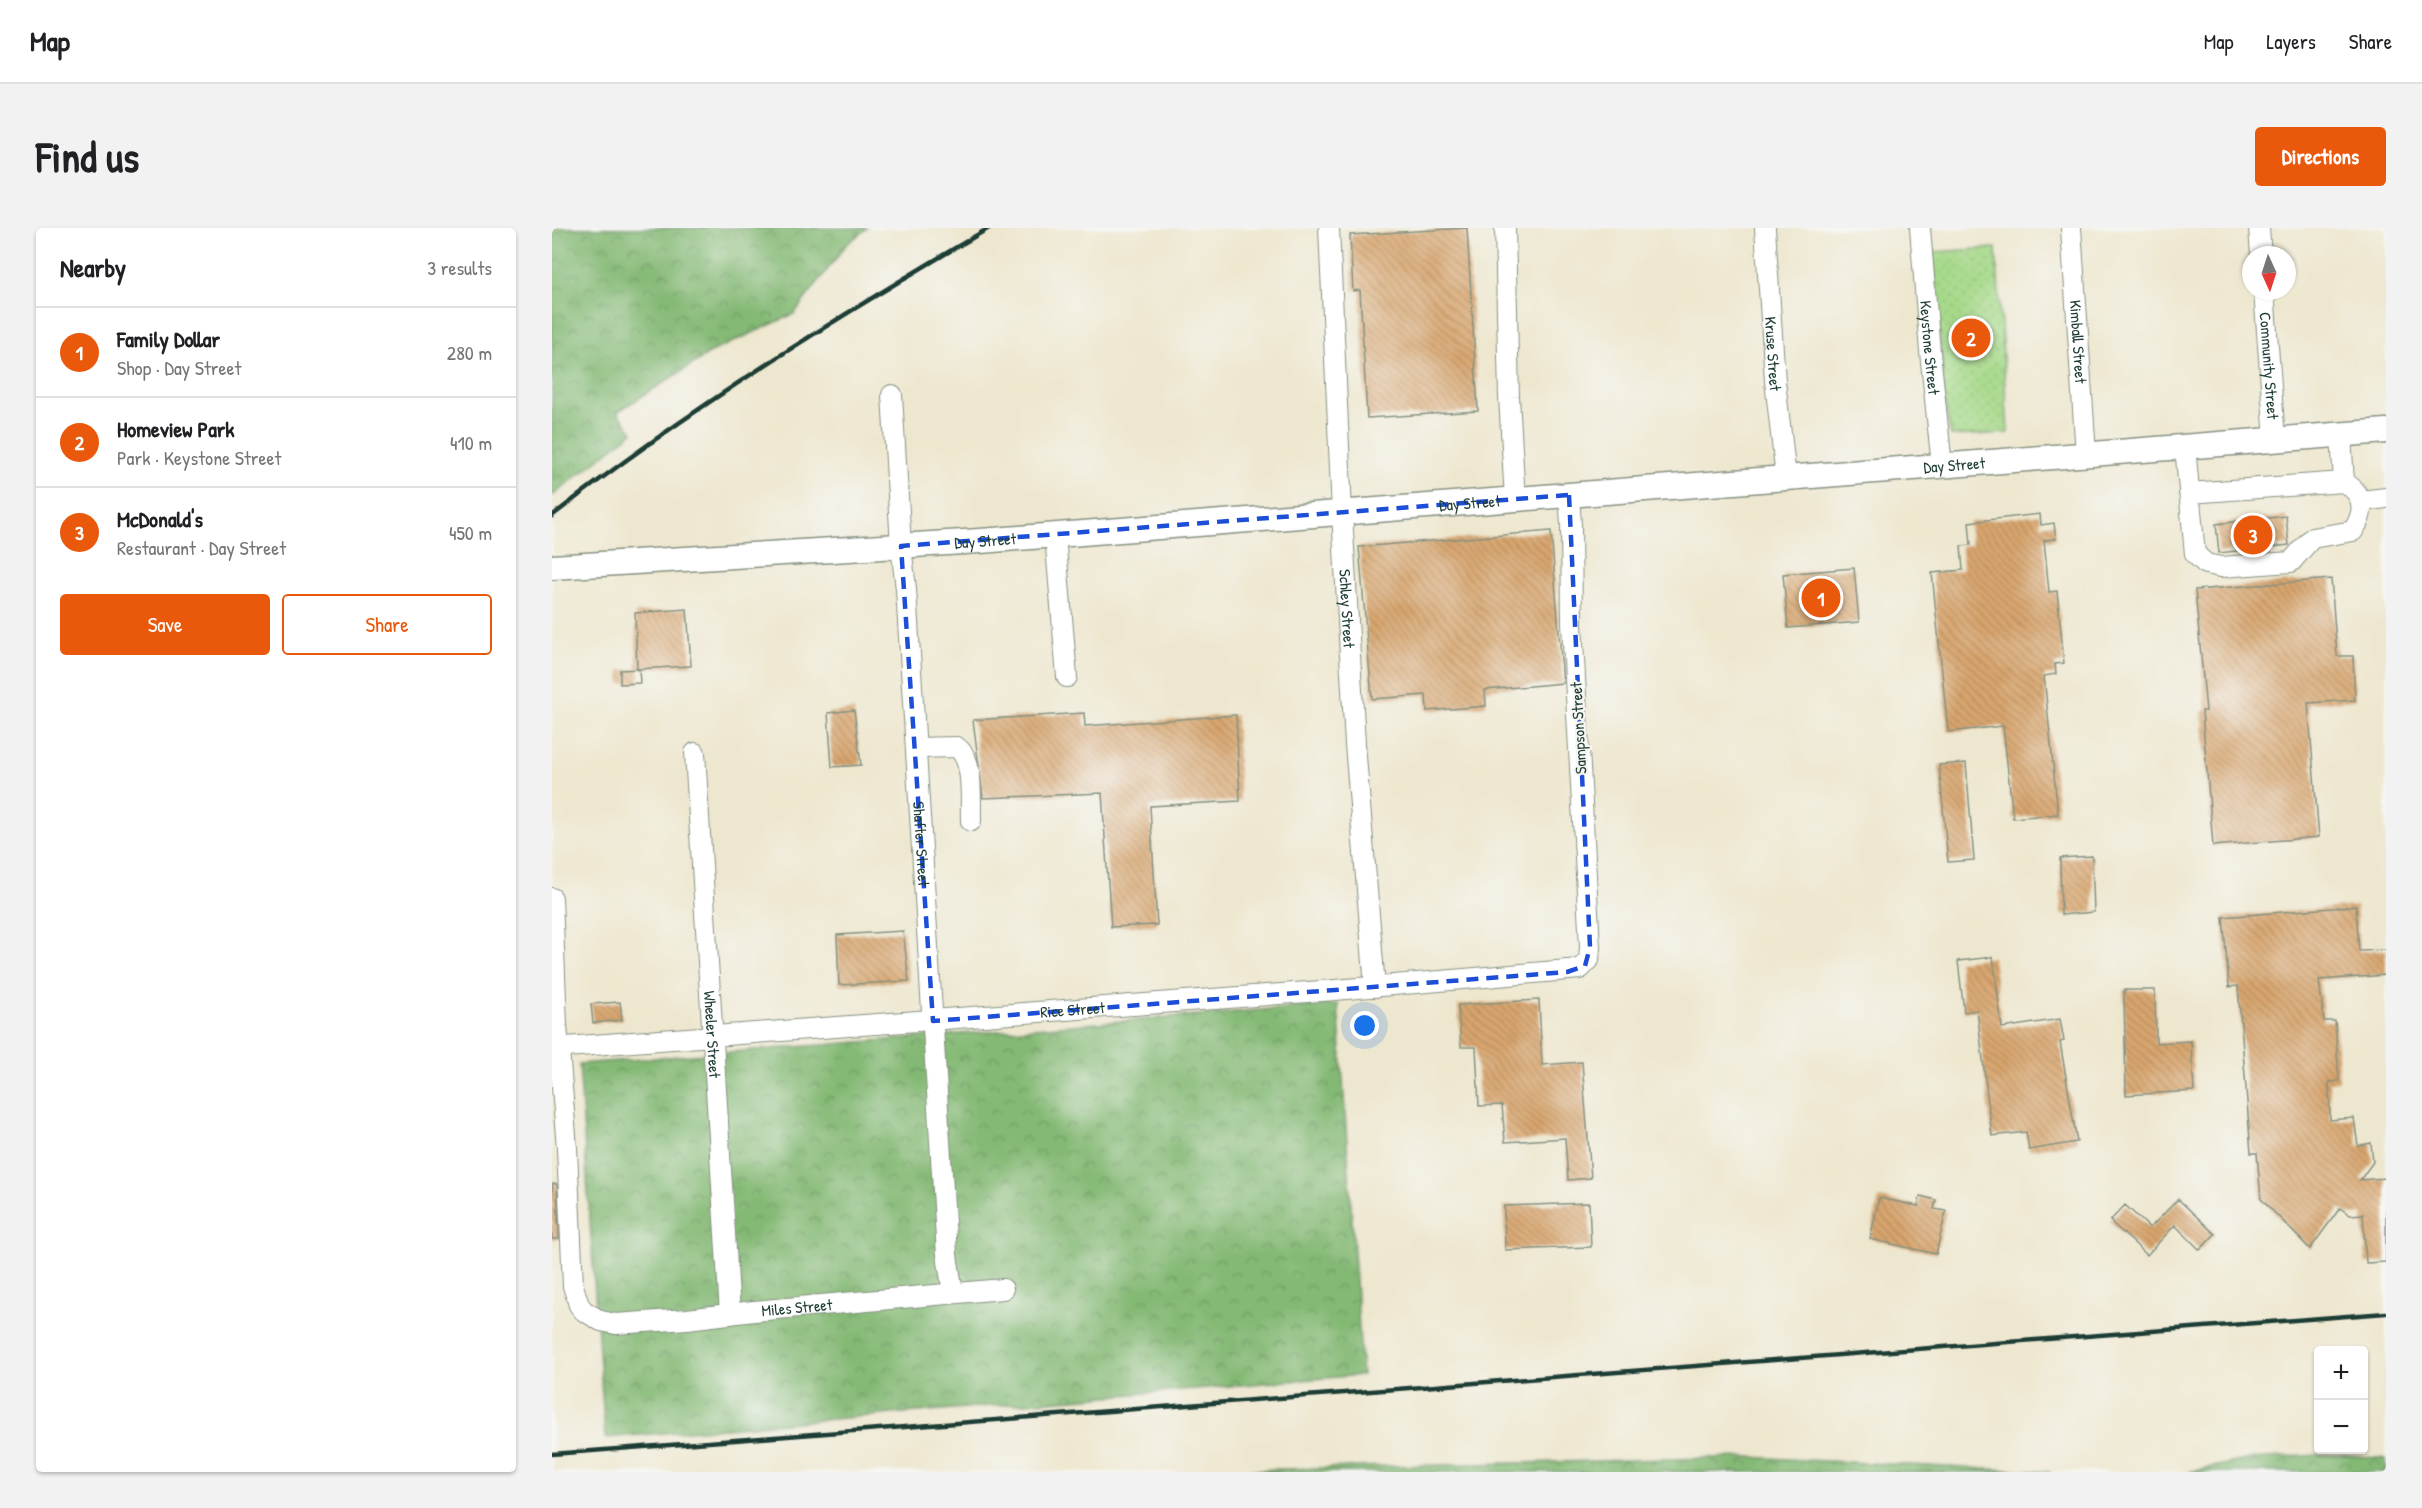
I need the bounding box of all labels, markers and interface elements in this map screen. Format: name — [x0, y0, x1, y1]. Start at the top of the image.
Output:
text: Map — [30, 22, 70, 60]
text: Map — [2204, 27, 2233, 56]
text: Layers — [2266, 27, 2316, 56]
text: Share — [2349, 27, 2392, 56]
button: Directions — [2255, 127, 2386, 186]
text: Find us — [36, 128, 139, 185]
north arrow — [2242, 246, 2296, 300]
text: Nearby — [60, 250, 126, 285]
text: 3 results — [427, 254, 492, 281]
street label: Kimball Street — [2065, 299, 2092, 385]
street label: Keystone Street — [1915, 300, 1945, 396]
street label: Community Street — [2255, 311, 2284, 421]
street label: Kruse Street — [1760, 316, 1787, 393]
pin: 2 — [1952, 316, 1990, 360]
text: Family Dollar — [117, 324, 220, 354]
text: 1 — [76, 339, 83, 366]
text: 280 m — [447, 339, 492, 366]
text: Shop · Day Street — [117, 354, 241, 381]
text: Homeview Park — [117, 414, 234, 444]
text: 2 — [75, 429, 84, 456]
text: 410 m — [450, 429, 492, 456]
text: Park · Keystone Street — [117, 444, 281, 471]
street label: Day Street — [1923, 451, 1986, 478]
street label: Day Street — [1438, 489, 1502, 516]
text: McDonald's — [117, 504, 203, 534]
pin: 3 — [2234, 512, 2272, 558]
text: 3 — [75, 519, 84, 546]
text: 450 m — [449, 519, 492, 546]
street label: Day Street — [954, 527, 1017, 554]
text: Restaurant · Day Street — [117, 534, 286, 561]
street label: Schley Street — [1334, 569, 1361, 649]
pin: 1 — [1802, 576, 1840, 620]
button: Save — [60, 594, 270, 655]
button: Share — [282, 594, 492, 655]
street label: Sampson Street — [1565, 681, 1591, 775]
street label: Shafter Street — [908, 801, 935, 888]
street label: Wheeler Street — [699, 990, 726, 1079]
street label: Rice Street — [1040, 996, 1106, 1023]
your location — [1350, 1011, 1379, 1040]
street label: Miles Street — [760, 1293, 834, 1321]
map controls — [2314, 1346, 2368, 1454]
button: + — [2314, 1346, 2368, 1400]
button: − — [2314, 1400, 2368, 1454]

